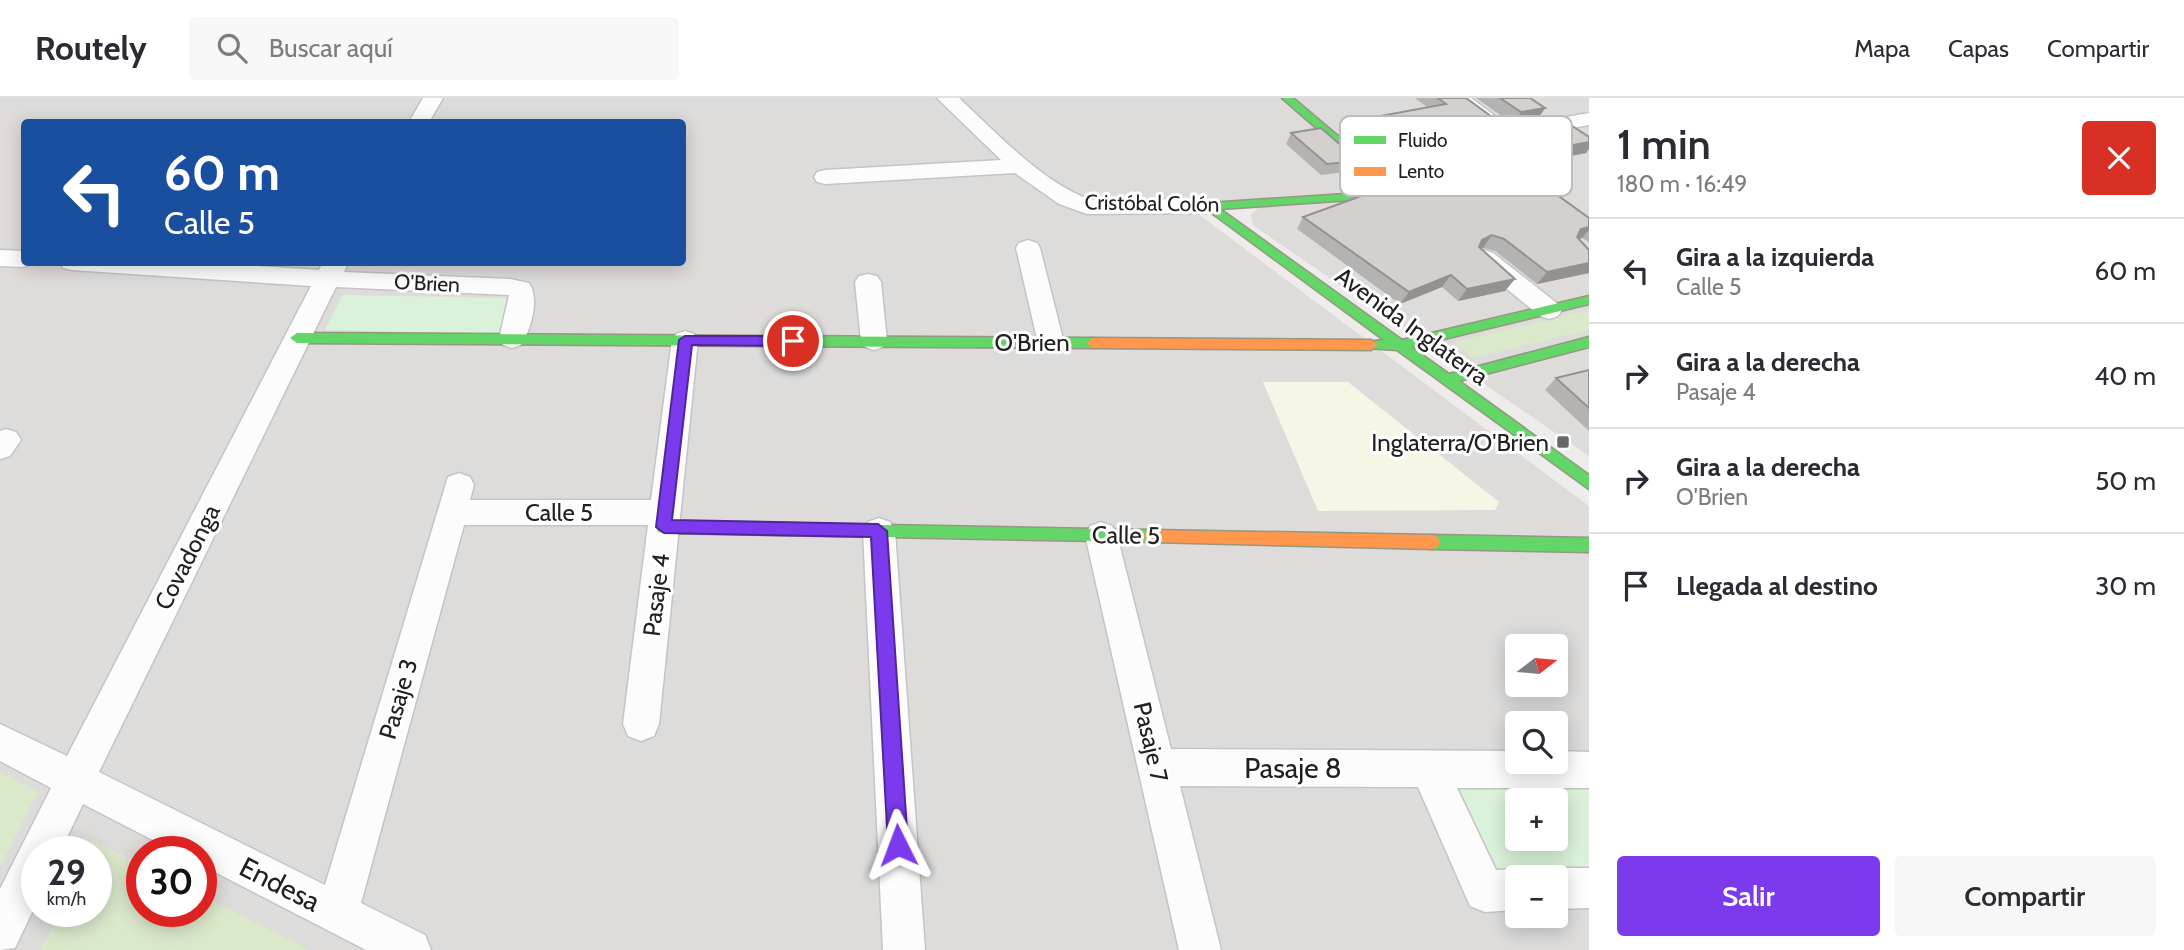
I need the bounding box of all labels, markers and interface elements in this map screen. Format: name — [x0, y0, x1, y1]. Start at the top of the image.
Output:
search box — [189, 17, 679, 80]
text: Routely — [35, 28, 147, 68]
icon: search — [213, 29, 251, 67]
text: Buscar aquí — [269, 32, 393, 64]
text: Mapa — [1854, 34, 1910, 63]
text: Capas — [1948, 34, 2009, 63]
text: Compartir — [2047, 34, 2149, 63]
legend — [1340, 116, 1572, 196]
text: 1 min — [1617, 118, 1711, 170]
button: close — [2082, 121, 2156, 195]
text: Fluido — [1398, 129, 1447, 152]
text: 60 m — [164, 143, 280, 202]
icon: left — [49, 147, 140, 238]
text: Lento — [1398, 160, 1444, 183]
text: 180 m · 16:49 — [1617, 170, 1747, 198]
street label: Cristóbal Colón — [1084, 189, 1220, 217]
text: Calle 5 — [164, 203, 255, 242]
text: Gira a la izquierda — [1676, 241, 1874, 273]
icon: left — [1617, 252, 1655, 290]
text: 60 m — [2094, 255, 2156, 287]
street label: Avenida Inglaterra — [1330, 261, 1494, 391]
street label: O'Brien — [394, 269, 460, 297]
text: Calle 5 — [1676, 273, 1741, 301]
pin — [763, 311, 823, 371]
icon: arrive — [774, 322, 812, 360]
street label: O'Brien — [994, 328, 1070, 357]
text: Gira a la derecha — [1676, 346, 1860, 378]
icon: right — [1617, 357, 1655, 395]
text: 40 m — [2094, 360, 2156, 392]
text: Pasaje 4 — [1676, 378, 1756, 406]
place label: Inglaterra/O'Brien — [1371, 428, 1549, 457]
marker: Inglaterra/O'Brien — [1555, 434, 1571, 450]
text: Gira a la derecha — [1676, 451, 1860, 483]
icon: right — [1617, 462, 1655, 500]
text: 50 m — [2095, 465, 2156, 497]
text: O'Brien — [1676, 483, 1748, 511]
street label: Calle 5 — [525, 498, 593, 527]
street label: Covadonga — [148, 499, 226, 614]
street label: Calle 5 — [1092, 520, 1160, 550]
street label: Pasaje 4 — [637, 552, 675, 638]
icon: arrive — [1617, 567, 1655, 605]
text: Llegada al destino — [1676, 570, 1878, 602]
text: 30 m — [2095, 570, 2156, 602]
north arrow — [1505, 634, 1568, 696]
map controls — [1505, 634, 1568, 928]
street label: Pasaje 3 — [373, 656, 423, 742]
street label: Pasaje 7 — [1128, 699, 1174, 785]
button: search — [1505, 711, 1568, 774]
street label: Pasaje 8 — [1244, 751, 1342, 785]
button: + — [1505, 788, 1568, 851]
position arrow — [861, 808, 935, 882]
speed limit sign: 30 — [126, 836, 217, 927]
street label: Endesa — [234, 849, 326, 919]
text: 29 — [47, 851, 86, 894]
button: Salir — [1617, 856, 1880, 936]
button: Compartir — [1894, 856, 2156, 936]
button: − — [1505, 865, 1568, 928]
text: km/h — [47, 888, 86, 910]

